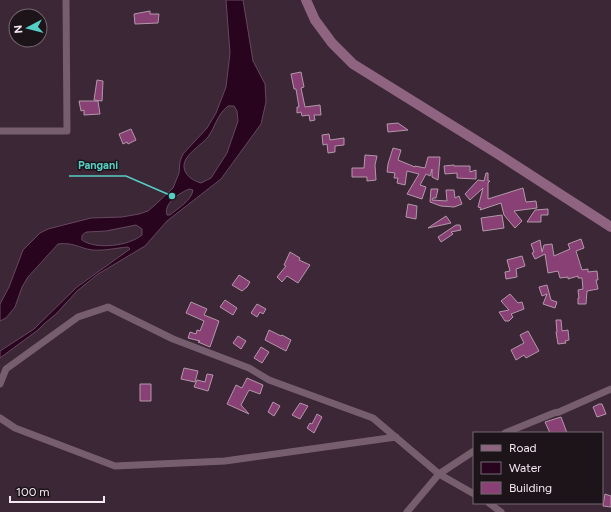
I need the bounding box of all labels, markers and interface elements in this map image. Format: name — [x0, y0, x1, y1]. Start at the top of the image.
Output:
north arrow — [8, 8, 48, 48]
text: N — [12, 24, 26, 34]
callout: Pangani — [69, 153, 126, 176]
text: Pangani — [78, 159, 118, 172]
legend — [473, 432, 603, 504]
text: Road — [509, 441, 537, 455]
text: Water — [509, 461, 541, 475]
scale bar — [10, 478, 104, 504]
text: Building — [509, 481, 552, 495]
text: 100 m — [16, 485, 50, 499]

